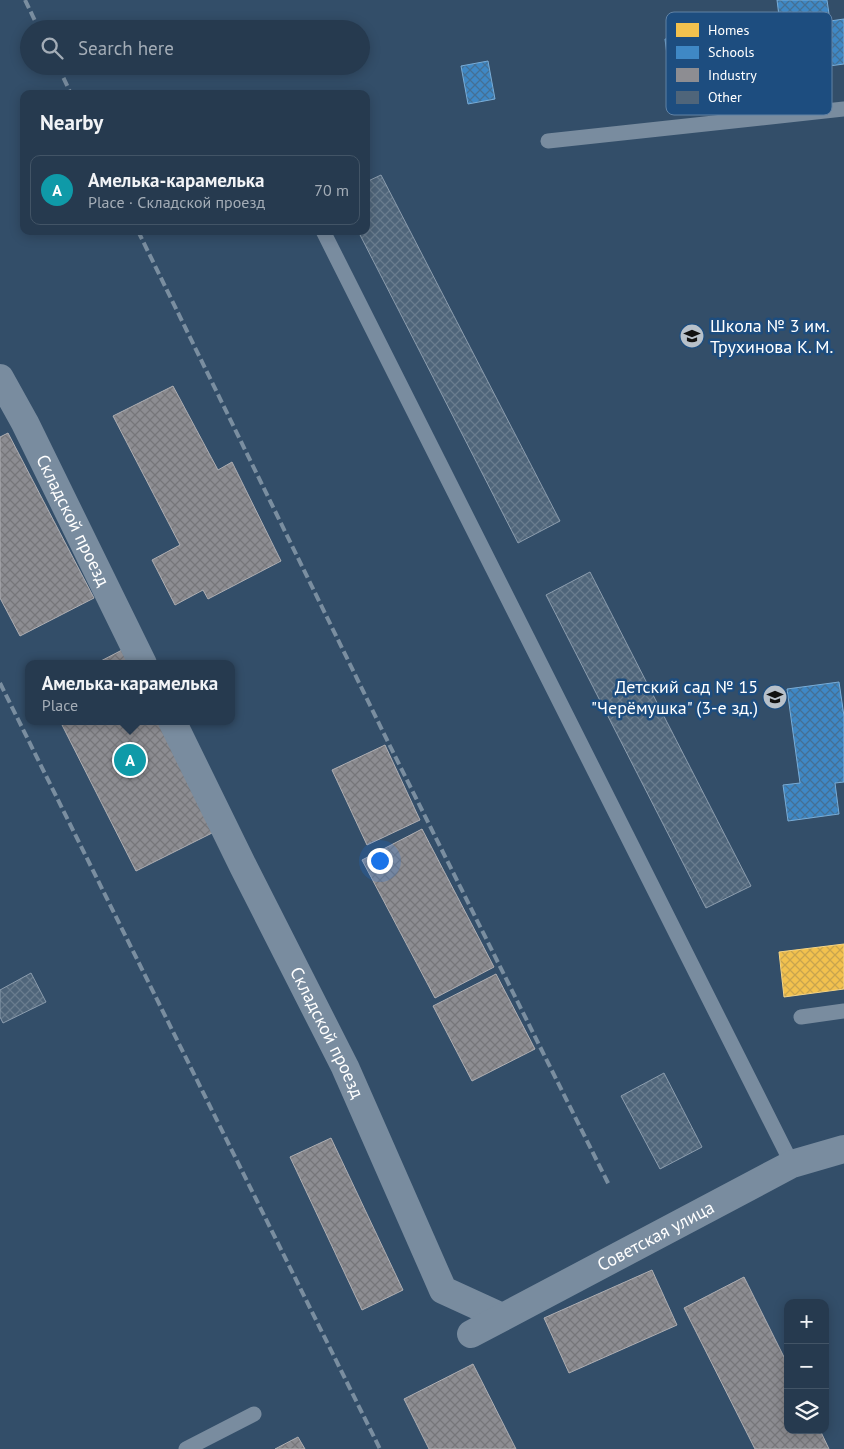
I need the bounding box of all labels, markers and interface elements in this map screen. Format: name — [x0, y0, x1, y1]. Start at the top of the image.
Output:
legend — [666, 12, 832, 115]
search box — [20, 20, 370, 75]
text: Homes — [708, 21, 749, 39]
icon: search — [38, 34, 66, 62]
text: Search here — [78, 36, 174, 60]
text: Schools — [708, 43, 755, 61]
text: Industry — [708, 66, 757, 84]
text: Other — [708, 88, 742, 106]
text: Nearby — [40, 109, 103, 136]
text: Амелька-карамелька — [88, 168, 265, 192]
text: A — [52, 180, 62, 200]
text: 70 m — [314, 180, 349, 200]
text: Place · Складской проезд — [88, 192, 265, 212]
place label: Школа № 3 им. Трухинова К. М. — [710, 314, 833, 358]
school or university icon: Школа № 3 им. Трухинова К. М. — [679, 323, 705, 349]
street label: Складской проезд — [31, 451, 115, 590]
popup — [25, 660, 235, 725]
text: Амелька-карамелька — [42, 671, 218, 695]
place label: Детский сад № 15 "Черёмушка" (3-е зд.) — [591, 675, 758, 719]
school or university icon: Детский сад № 15 "Черёмушка" (3-е зд.) — [762, 684, 788, 710]
text: Place — [42, 695, 78, 715]
pin: A — [114, 741, 146, 779]
your location — [367, 848, 393, 874]
street label: Складской проезд — [285, 963, 369, 1102]
street label: Советская улица — [593, 1195, 718, 1276]
map controls — [784, 1299, 829, 1434]
button: + — [784, 1299, 829, 1344]
button: − — [784, 1344, 829, 1389]
button: layers — [784, 1389, 829, 1434]

